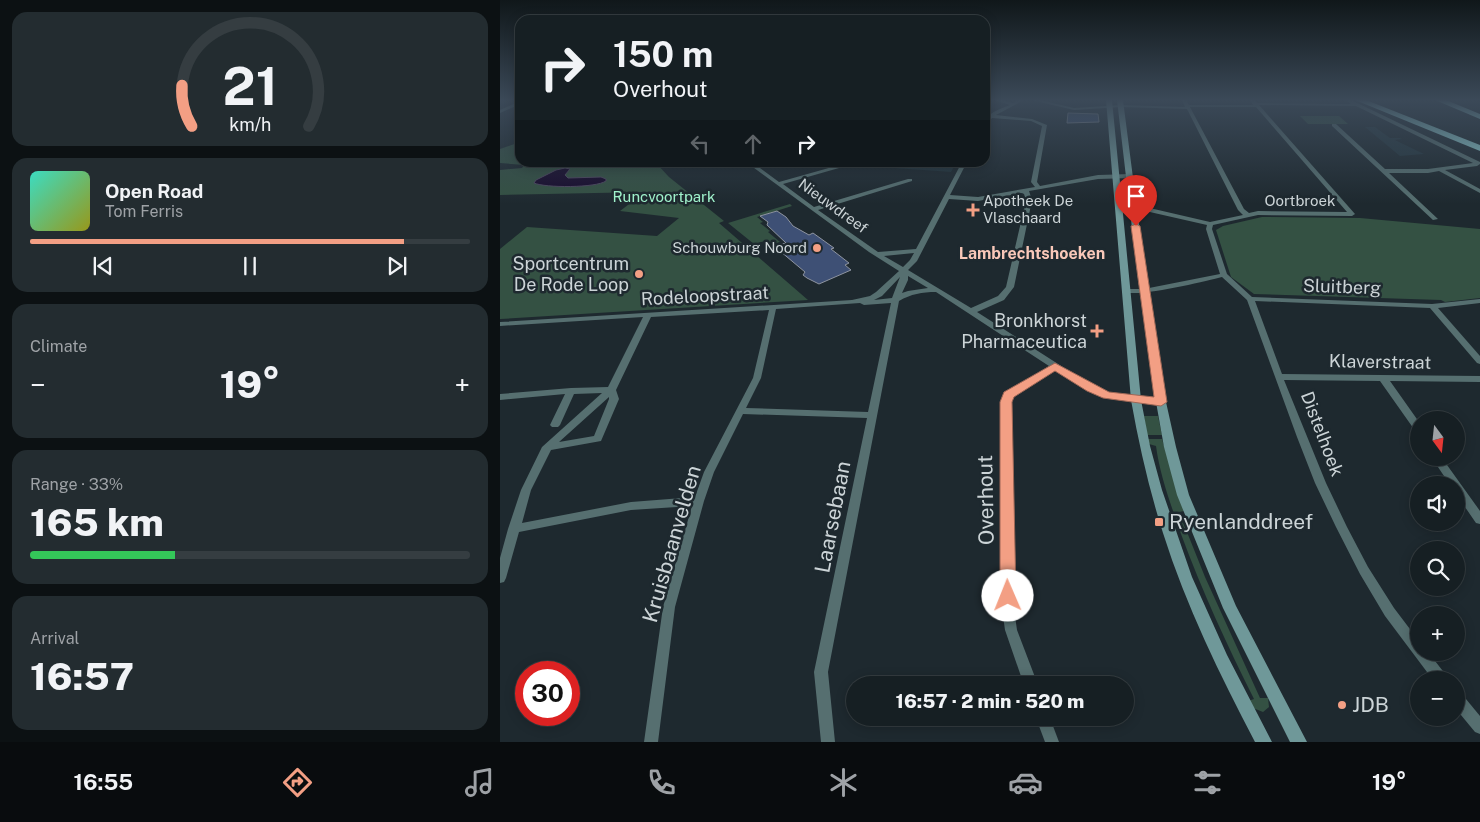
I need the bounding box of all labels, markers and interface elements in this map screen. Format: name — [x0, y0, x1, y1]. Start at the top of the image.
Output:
text: 150 m — [613, 34, 713, 75]
icon: right — [530, 35, 595, 100]
text: 21 — [222, 56, 278, 117]
text: Overhout — [613, 76, 708, 102]
text: km/h — [229, 114, 271, 135]
icon: left — [686, 130, 714, 158]
icon: ahead — [739, 130, 767, 158]
icon: right — [792, 130, 820, 158]
street label: Nieuwdreef — [795, 175, 871, 236]
pin — [1115, 175, 1157, 226]
text: Open Road — [105, 180, 203, 202]
icon: arrive — [1122, 182, 1150, 210]
park label: Runcvoortpark — [613, 188, 715, 205]
place label: Apotheek De Vlaschaard — [983, 192, 1073, 226]
street label: Oortbroek — [1265, 192, 1335, 209]
text: Tom Ferris — [105, 202, 183, 221]
marker: Apotheek De Vlaschaard — [967, 204, 979, 216]
place label: Schouwburg Noord — [672, 239, 807, 256]
marker: Schouwburg Noord — [811, 242, 823, 254]
district label: Lambrechtshoeken — [959, 244, 1105, 263]
icon: previous — [89, 252, 117, 280]
icon: pause — [236, 252, 264, 280]
icon: next — [383, 252, 411, 280]
place label: Sportcentrum De Rode Loop — [512, 253, 629, 295]
marker: Sportcentrum De Rode Loop — [633, 268, 645, 280]
street label: Sluitberg — [1303, 275, 1381, 298]
street label: Rodeloopstraat — [640, 282, 769, 309]
place label: Bronkhorst Pharmaceutica — [961, 310, 1087, 352]
marker: Bronkhorst Pharmaceutica — [1091, 325, 1103, 337]
text: Climate — [30, 337, 87, 356]
street label: Klaverstraat — [1329, 350, 1431, 373]
text: 19° — [220, 362, 280, 407]
text: − — [30, 368, 46, 401]
text: + — [454, 368, 470, 401]
street label: Distelhoek — [1297, 388, 1348, 479]
north arrow — [1410, 411, 1465, 466]
map controls — [1410, 411, 1465, 726]
street label: Overhout — [972, 455, 999, 545]
street label: Laarsebaan — [809, 459, 856, 575]
street label: Kruisbaanvelden — [637, 462, 706, 626]
text: Range · 33% — [30, 475, 123, 494]
button: sound — [1410, 476, 1465, 531]
text: 165 km — [30, 500, 164, 545]
place label: Ryenlanddreef — [1169, 509, 1313, 534]
marker: Ryenlanddreef — [1153, 516, 1165, 528]
button: search — [1410, 541, 1465, 596]
position arrow — [981, 569, 1033, 621]
button: + — [1410, 606, 1465, 661]
text: Arrival — [30, 629, 79, 648]
text: 16:57 — [30, 654, 134, 699]
speed limit sign: 30 — [515, 661, 580, 726]
button: − — [1410, 671, 1465, 726]
text: 16:57 · 2 min · 520 m — [896, 690, 1084, 712]
place label: JDB — [1352, 692, 1389, 717]
marker: JDB — [1336, 699, 1348, 711]
icon: directions — [280, 765, 315, 800]
icon: music — [462, 765, 497, 800]
icon: phone — [644, 765, 679, 800]
icon: climate — [826, 765, 861, 800]
icon: car — [1008, 765, 1043, 800]
icon: filters — [1190, 765, 1225, 800]
text: 16:55 — [74, 769, 133, 795]
text: 19° — [1372, 769, 1406, 795]

